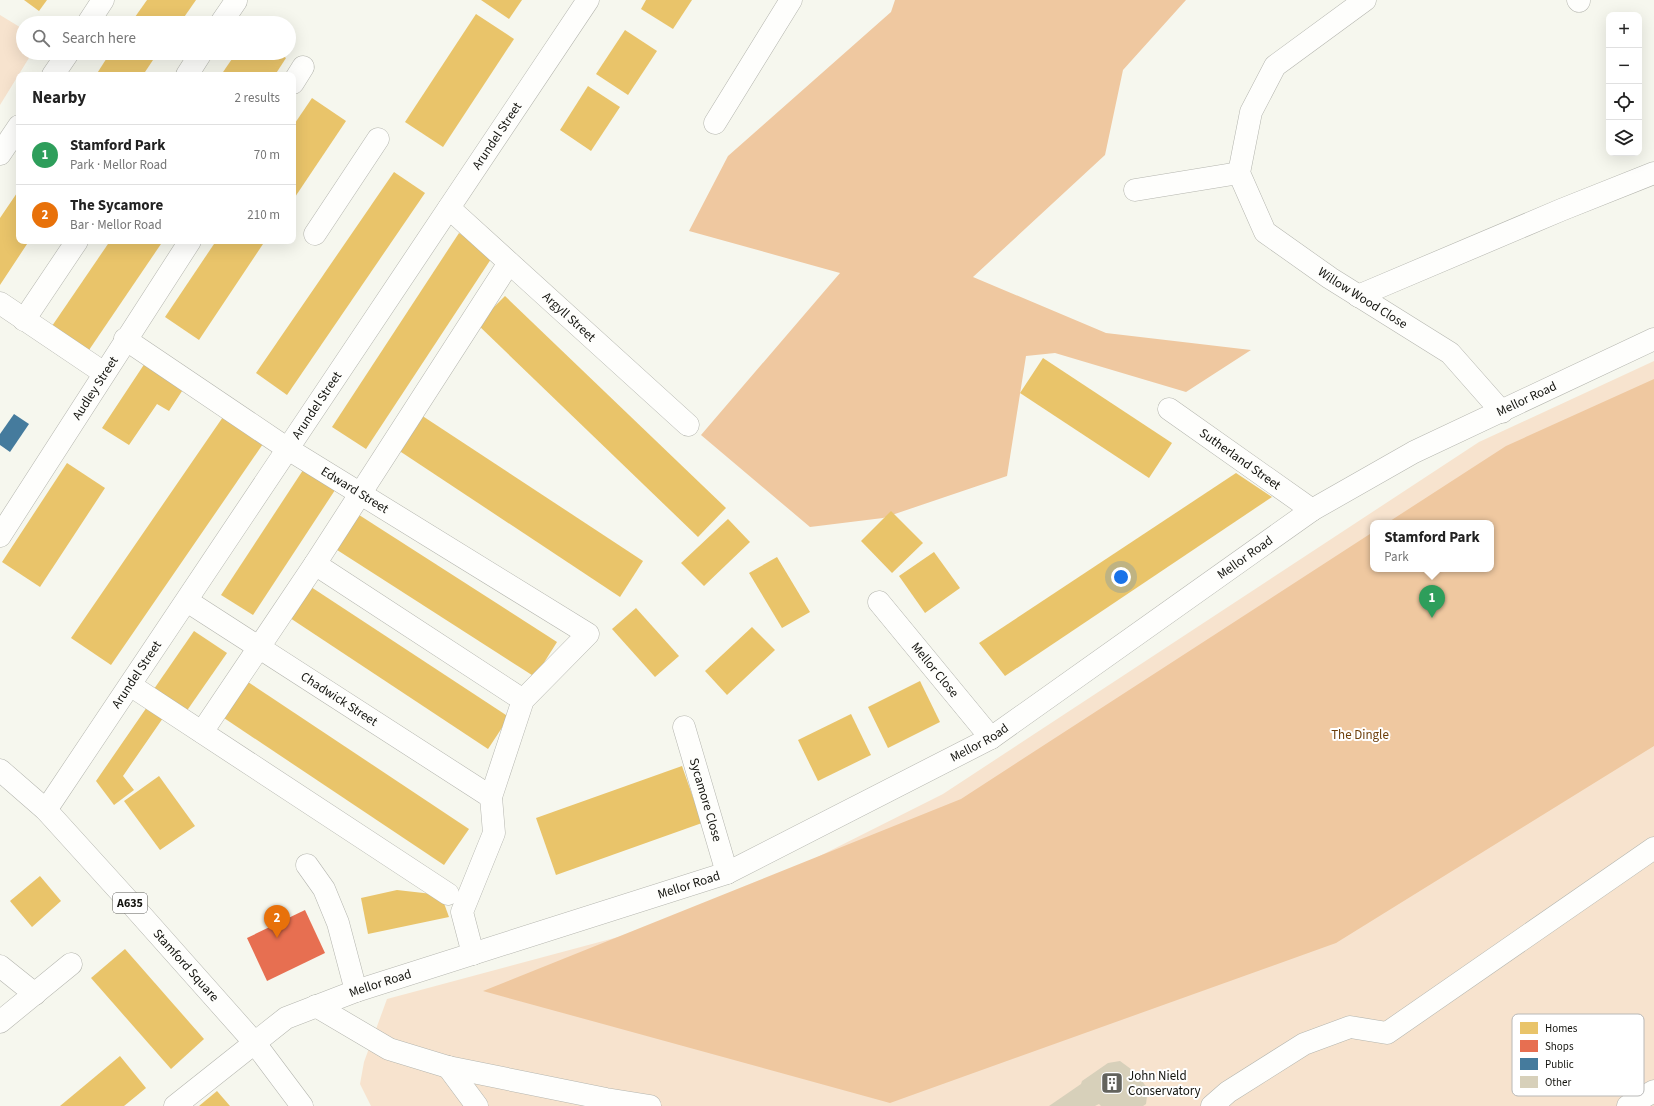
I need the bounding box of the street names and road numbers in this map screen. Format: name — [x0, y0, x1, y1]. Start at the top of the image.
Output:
street label: Arundel Street — [468, 98, 527, 173]
street label: Willow Wood Close — [1314, 263, 1411, 333]
street label: Argyll Street — [538, 288, 600, 346]
street label: Audley Street — [68, 352, 123, 423]
street label: Arundel Street — [288, 367, 346, 443]
street label: Mellor Road — [1493, 377, 1560, 421]
street label: Sutherland Street — [1196, 424, 1285, 495]
street label: Edward Street — [317, 462, 393, 518]
street label: Mellor Road — [1213, 532, 1277, 584]
street label: Arundel Street — [107, 637, 166, 712]
street label: Mellor Close — [907, 639, 963, 701]
street label: Chadwick Street — [297, 668, 382, 731]
street label: Mellor Road — [947, 719, 1012, 766]
street label: Sycamore Close — [685, 756, 726, 844]
street label: Mellor Road — [655, 867, 722, 903]
road number: A635 — [113, 893, 147, 913]
street label: Stamford Square — [149, 925, 223, 1006]
street label: Mellor Road — [346, 965, 414, 1002]

